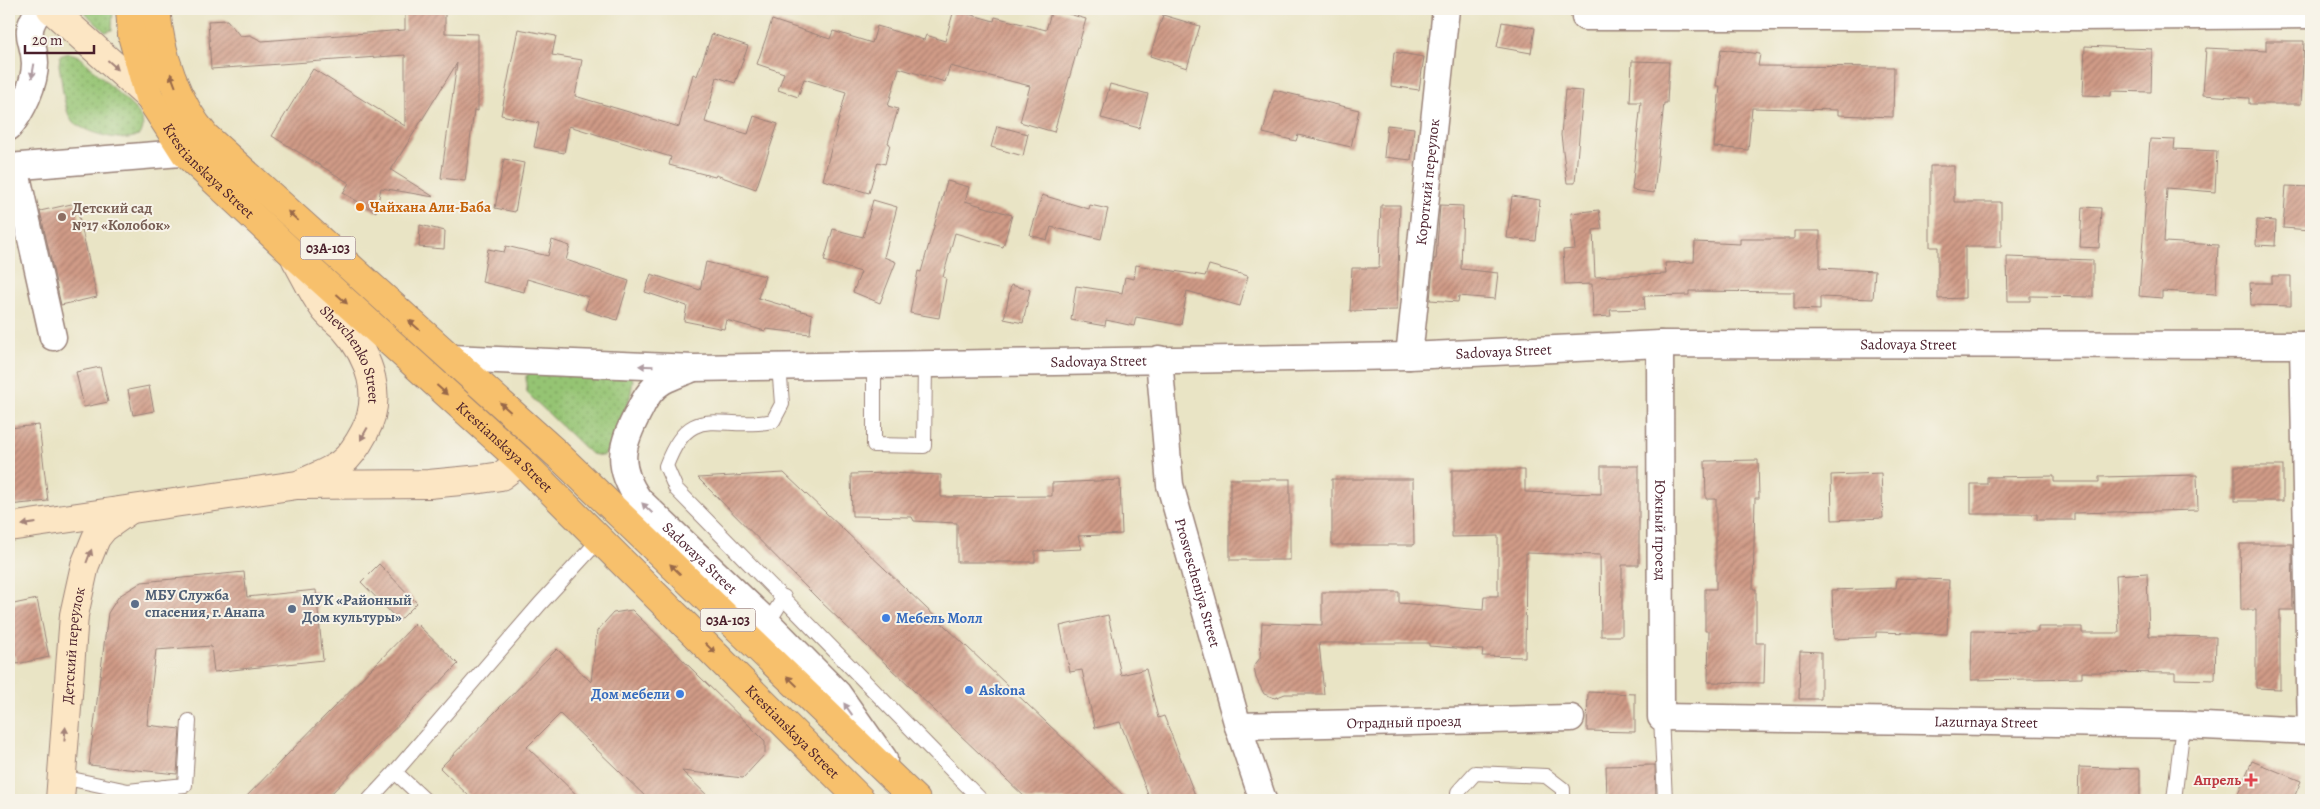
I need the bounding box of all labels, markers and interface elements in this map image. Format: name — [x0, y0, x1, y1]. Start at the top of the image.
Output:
scale bar — [25, 22, 94, 54]
text: 20 m — [32, 30, 63, 50]
one-way arrow — [106, 60, 119, 71]
one-way arrow — [28, 63, 36, 79]
one-way arrow — [168, 73, 176, 87]
street label: Короткий переулок — [1411, 118, 1444, 246]
street label: Krestianskaya Street — [158, 119, 259, 223]
place label: Чайхана Али-Баба — [370, 197, 492, 217]
place label: Детский сад №17 «Колобок» — [72, 198, 171, 235]
marker: Чайхана Али-Баба — [354, 201, 366, 213]
marker: Детский сад №17 «Колобок» — [56, 211, 68, 223]
one-way arrow — [287, 211, 300, 222]
road number: 03А-103 — [300, 237, 356, 260]
one-way arrow — [335, 293, 347, 305]
street label: Shevchenko Street — [315, 301, 384, 404]
one-way arrow — [407, 320, 420, 331]
street label: Sadovaya Street — [1860, 334, 1957, 354]
street label: Sadovaya Street — [1455, 339, 1552, 364]
street label: Sadovaya Street — [1050, 350, 1147, 372]
one-way arrow — [637, 361, 653, 369]
one-way arrow — [436, 384, 448, 396]
street label: Krestianskaya Street — [452, 397, 557, 497]
one-way arrow — [498, 402, 511, 413]
one-way arrow — [360, 426, 368, 441]
street label: Южный проезд — [1650, 479, 1671, 581]
one-way arrow — [642, 502, 654, 514]
street label: Prosvescheniya Street — [1170, 516, 1225, 650]
street label: Sadovaya Street — [658, 517, 742, 598]
one-way arrow — [21, 520, 37, 528]
one-way arrow — [85, 549, 93, 563]
one-way arrow — [670, 563, 682, 575]
street label: Детский переулок — [57, 585, 90, 705]
place label: МБУ Служба спасения, г. Анапа — [145, 585, 266, 622]
place label: МУК «Районный Дом культуры» — [302, 590, 412, 627]
marker: МБУ Служба спасения, г. Анапа — [129, 598, 141, 610]
marker: МУК «Районный Дом культуры» — [286, 603, 298, 615]
road number: 03А-103 — [700, 608, 756, 632]
place label: Мебель Молл — [896, 608, 983, 628]
marker: Мебель Молл — [880, 612, 892, 624]
one-way arrow — [704, 642, 716, 654]
one-way arrow — [787, 676, 799, 688]
street label: Krestianskaya Street — [741, 680, 844, 783]
place label: Askona — [978, 680, 1026, 700]
place label: Дом мебели — [591, 684, 670, 704]
marker: Askona — [963, 684, 975, 696]
marker: Дом мебели — [674, 688, 686, 700]
one-way arrow — [844, 703, 854, 716]
street label: Отрадный проезд — [1347, 711, 1461, 733]
street label: Lazurnaya Street — [1934, 711, 2038, 733]
one-way arrow — [61, 726, 69, 742]
place label: Апрель — [2193, 770, 2241, 790]
marker: Апрель — [2245, 774, 2257, 786]

